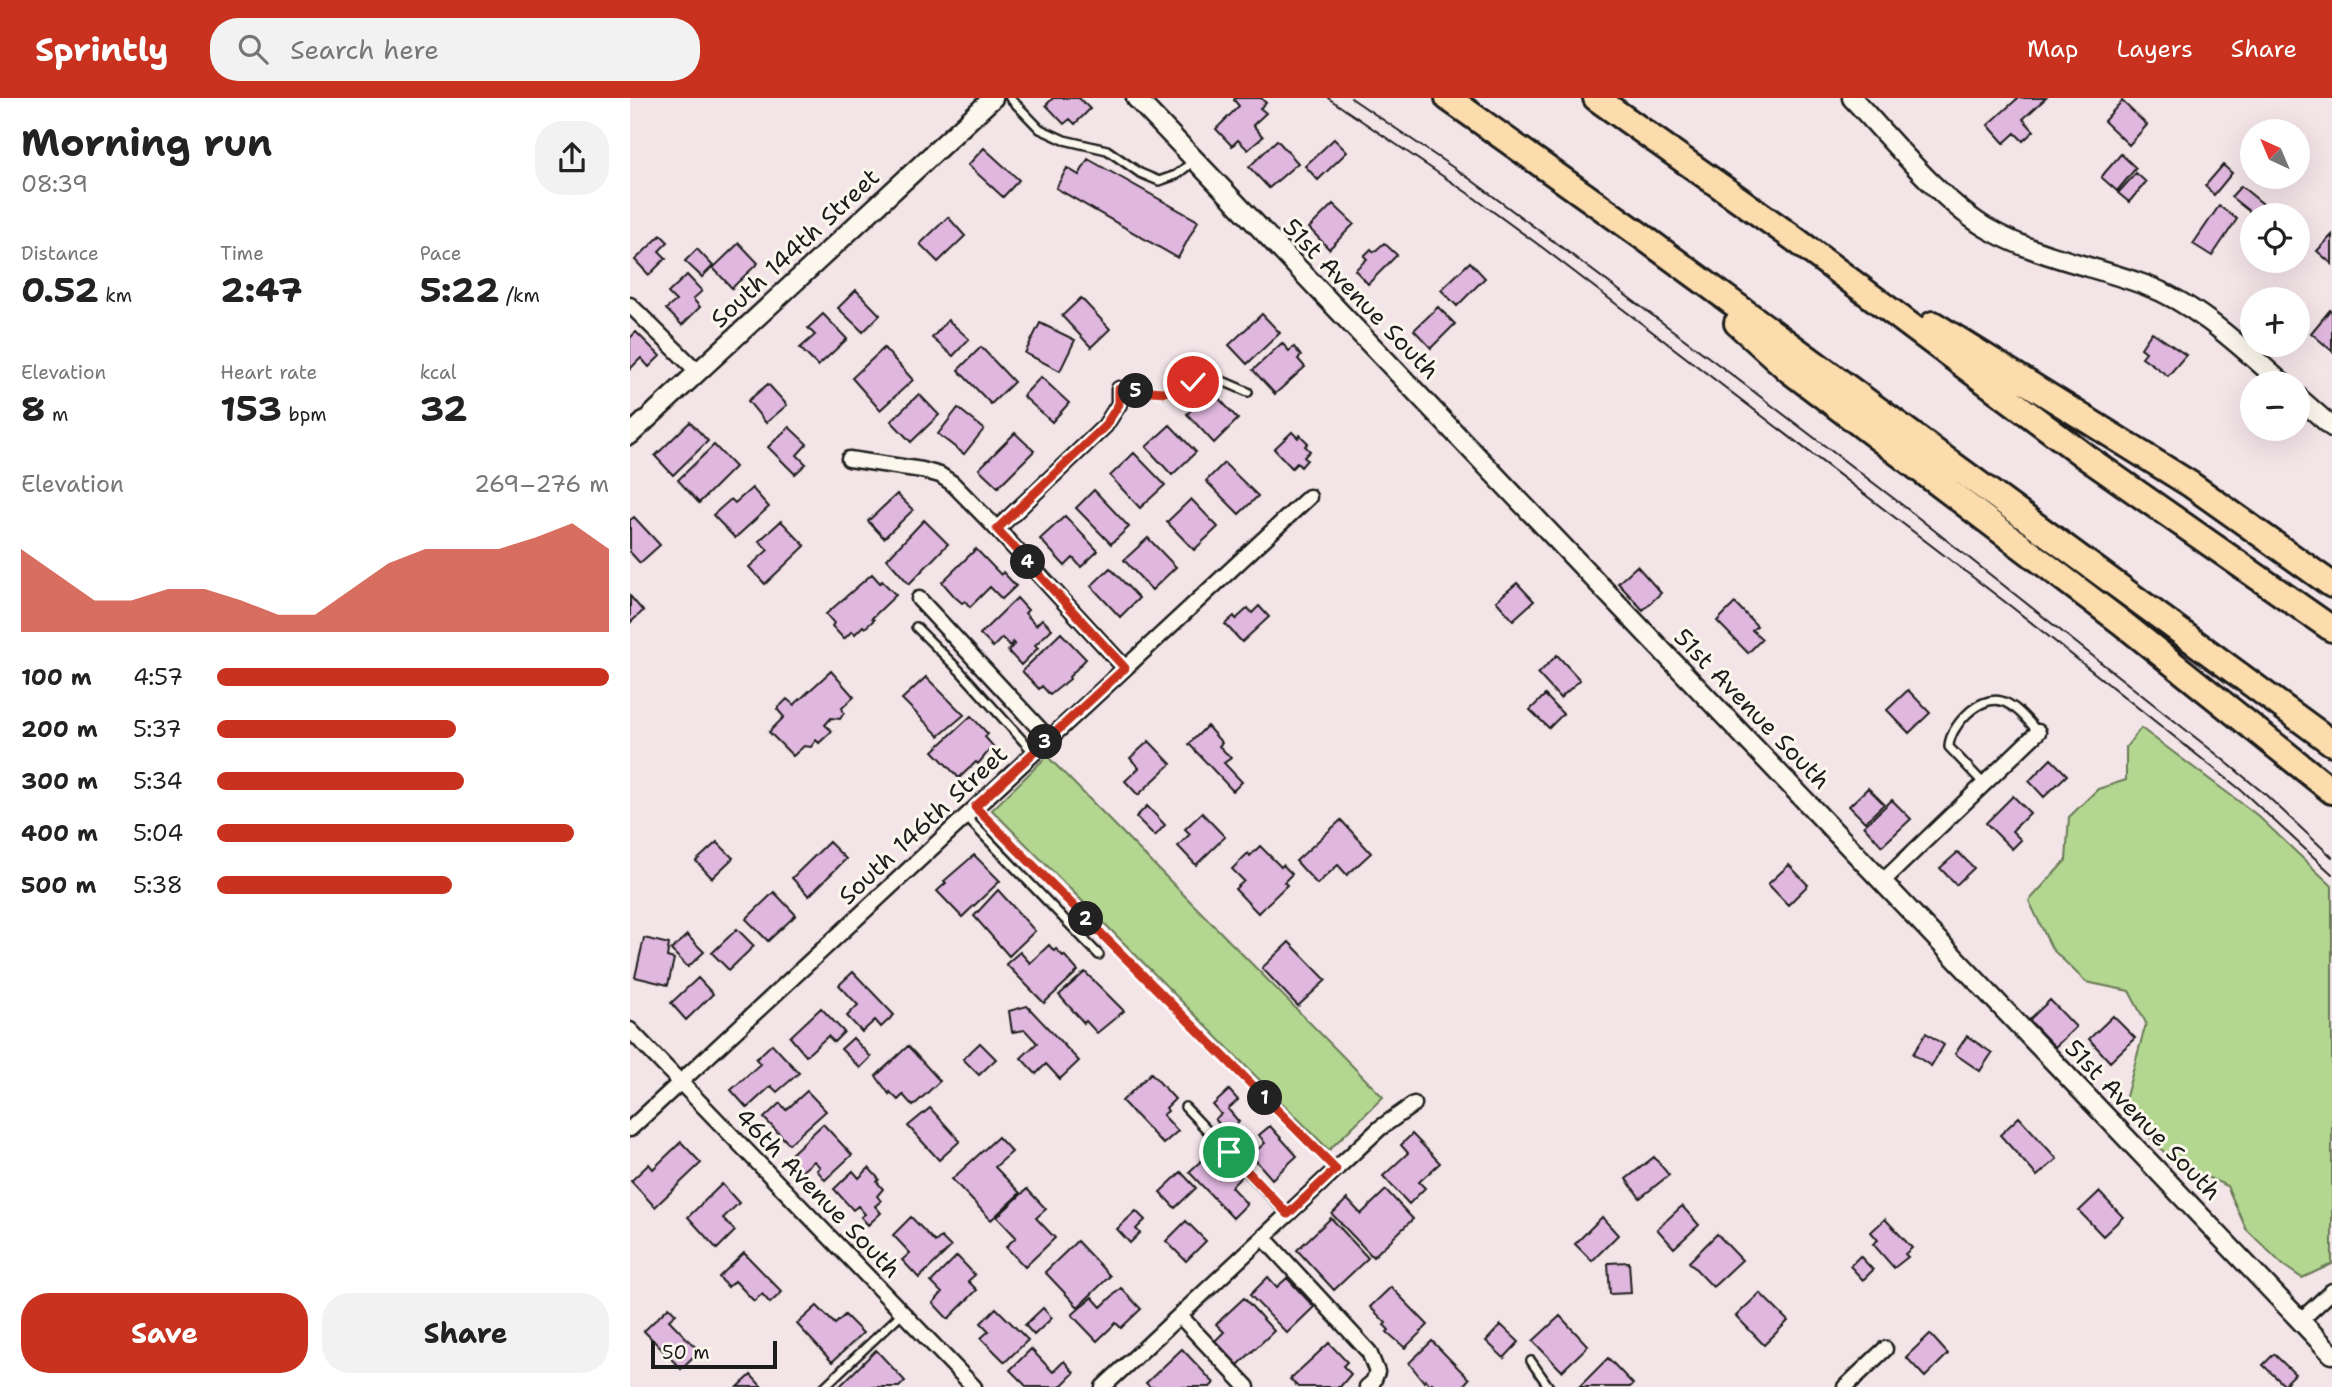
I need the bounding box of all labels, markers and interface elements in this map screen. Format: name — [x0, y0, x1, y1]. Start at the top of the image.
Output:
search box — [210, 18, 700, 81]
text: Sprintly — [35, 27, 168, 72]
icon: search — [234, 30, 272, 68]
text: Search here — [290, 32, 439, 67]
text: Map — [2027, 33, 2078, 65]
text: Layers — [2116, 33, 2193, 65]
text: Share — [2231, 33, 2297, 65]
text: Morning run — [21, 117, 272, 168]
north arrow — [2240, 119, 2310, 189]
map controls — [2240, 119, 2310, 441]
button: share — [535, 121, 609, 195]
street label: South 144th Street — [704, 161, 886, 335]
text: 08:39 — [21, 169, 88, 199]
button: locate — [2240, 203, 2310, 273]
street label: 51st Avenue South — [1276, 212, 1446, 386]
text: Distance — [21, 241, 99, 266]
text: Time — [220, 241, 264, 266]
text: Pace — [420, 241, 461, 266]
text: 0.52 — [21, 266, 99, 313]
text: 2:47 — [220, 266, 302, 313]
text: 5:22 — [420, 266, 499, 313]
text: km — [99, 283, 132, 308]
text: /km — [499, 283, 540, 308]
button: + — [2240, 287, 2310, 357]
pin — [1163, 352, 1223, 412]
text: Elevation — [21, 360, 106, 385]
text: Heart rate — [220, 360, 317, 385]
text: kcal — [420, 360, 457, 385]
icon: check — [1174, 363, 1212, 401]
button: − — [2240, 371, 2310, 441]
pin: 5 — [1119, 374, 1154, 408]
text: 5 — [1130, 378, 1141, 403]
text: 8 — [21, 385, 46, 432]
text: 153 — [220, 385, 282, 432]
text: 32 — [420, 385, 467, 432]
text: m — [46, 402, 68, 427]
text: bpm — [282, 402, 327, 427]
text: Elevation — [21, 469, 124, 499]
text: 269–276 m — [474, 469, 609, 499]
pin: 4 — [1010, 545, 1046, 580]
text: 4 — [1021, 549, 1034, 574]
street label: 51st Avenue South — [1667, 622, 1837, 796]
text: 100 m — [21, 662, 92, 692]
text: 4:57 — [133, 662, 183, 692]
text: 200 m — [21, 714, 98, 744]
text: 5:37 — [133, 714, 182, 744]
pin: 3 — [1028, 724, 1062, 760]
text: 3 — [1038, 729, 1051, 754]
street label: South 146th Street — [832, 738, 1014, 912]
text: 300 m — [21, 766, 98, 796]
text: 5:34 — [133, 766, 183, 796]
text: 400 m — [21, 818, 98, 848]
text: 5:04 — [133, 818, 183, 848]
text: 500 m — [21, 870, 96, 900]
text: 5:38 — [133, 870, 183, 900]
pin: 2 — [1068, 902, 1104, 936]
text: 2 — [1079, 906, 1092, 931]
street label: 51st Avenue South — [2058, 1033, 2228, 1207]
pin: 1 — [1248, 1080, 1282, 1116]
text: 1 — [1260, 1085, 1269, 1110]
street label: 46th Avenue South — [728, 1101, 908, 1285]
pin — [1199, 1122, 1259, 1182]
icon: arrive — [1210, 1133, 1248, 1171]
button: Save — [21, 1293, 308, 1373]
button: Share — [322, 1293, 609, 1373]
scale bar — [651, 1338, 777, 1370]
text: 50 m — [662, 1340, 710, 1365]

